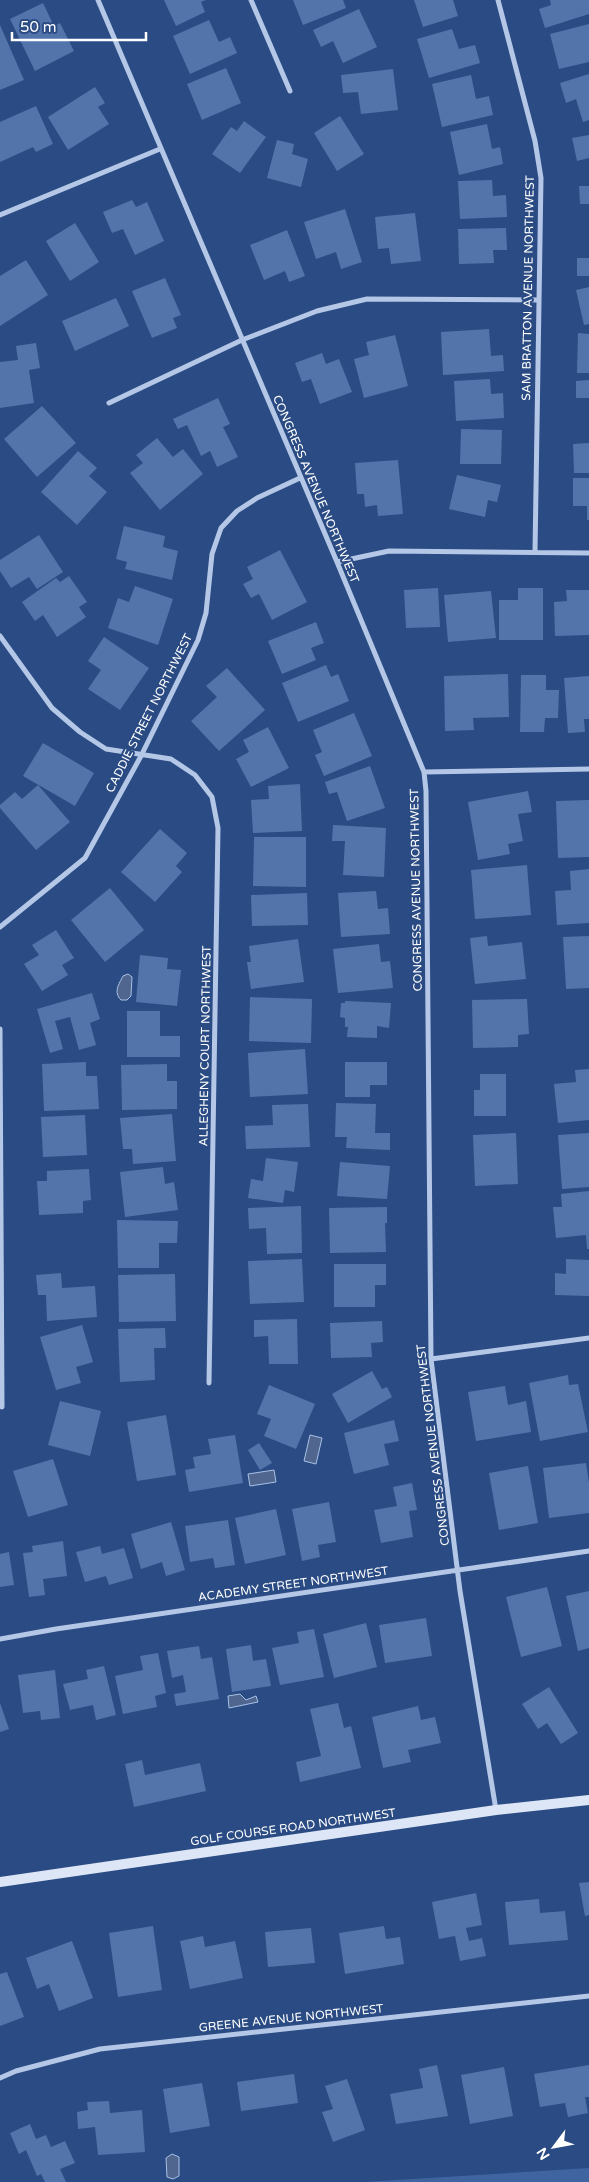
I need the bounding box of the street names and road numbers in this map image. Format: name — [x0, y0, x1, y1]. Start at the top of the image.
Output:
street label: SAM BRATTON AVENUE NORTHWEST — [519, 175, 537, 401]
street label: CONGRESS AVENUE NORTHWEST — [270, 393, 362, 586]
street label: CADDIE STREET NORTHWEST — [103, 631, 196, 795]
street label: CONGRESS AVENUE NORTHWEST — [407, 788, 425, 992]
street label: ALLEGHENY COURT NORTHWEST — [196, 945, 214, 1147]
street label: CONGRESS AVENUE NORTHWEST — [414, 1343, 452, 1547]
street label: ACADEMY STREET NORTHWEST — [197, 1564, 390, 1604]
street label: GOLF COURSE ROAD NORTHWEST — [189, 1806, 397, 1848]
street label: GREENE AVENUE NORTHWEST — [198, 2001, 385, 2035]

